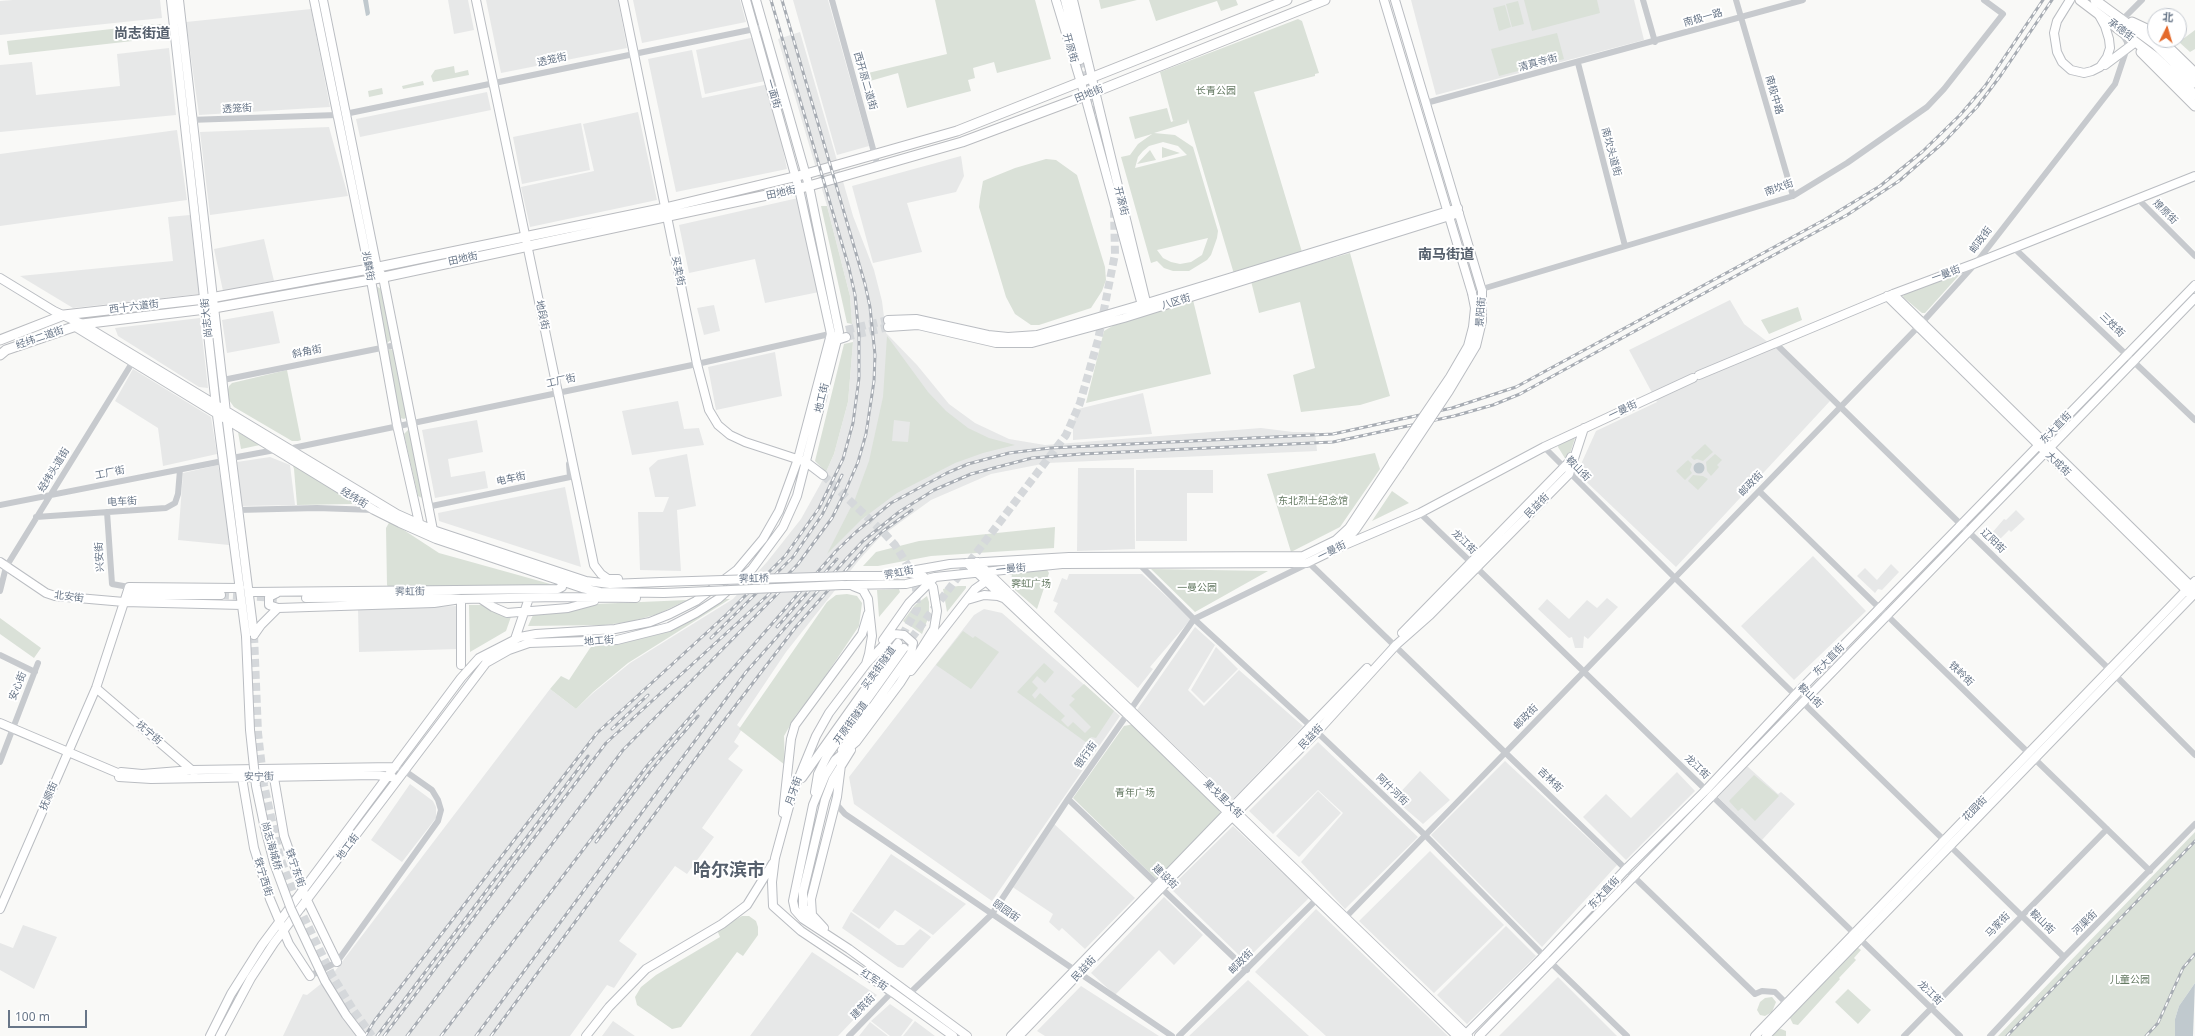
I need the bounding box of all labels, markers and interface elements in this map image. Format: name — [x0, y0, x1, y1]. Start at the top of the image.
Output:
street label: 南极一路 — [1682, 7, 1724, 29]
north arrow — [2147, 8, 2187, 48]
text: 北 — [2162, 9, 2174, 24]
street label: 承德街 — [2105, 16, 2137, 44]
district label: 尚志街道 — [114, 26, 170, 42]
street label: 开原街 — [1060, 32, 1080, 64]
street label: 透笼街 — [536, 51, 568, 69]
street label: 西开原二道街 — [851, 51, 879, 111]
street label: 清真寺街 — [1517, 52, 1559, 74]
street label: 南极中路 — [1763, 74, 1785, 116]
street label: 一面街 — [763, 78, 783, 110]
street label: 田地街 — [1073, 83, 1105, 105]
park label: 长青公园 — [1196, 85, 1236, 97]
street label: 透笼街 — [222, 102, 252, 116]
street label: 南坎头道街 — [1599, 126, 1623, 178]
street label: 南坎街 — [1763, 177, 1795, 199]
street label: 田地街 — [765, 184, 797, 202]
street label: 开源街 — [1112, 185, 1130, 217]
street label: 燎原街 — [2150, 197, 2180, 227]
street label: 邮政街 — [1967, 224, 1995, 256]
district label: 南马街道 — [1418, 247, 1474, 263]
street label: 兆麟街 — [359, 250, 377, 282]
street label: 田地街 — [447, 250, 479, 268]
street label: 买卖街 — [669, 255, 687, 287]
street label: 一曼街 — [1930, 263, 1962, 285]
street label: 八区街 — [1160, 292, 1192, 312]
street label: 尚志大街 — [199, 297, 215, 339]
street label: 景阳街 — [1474, 297, 1488, 327]
street label: 西十六道街 — [108, 298, 160, 316]
street label: 地段街 — [533, 299, 551, 331]
street label: 三姓街 — [2097, 310, 2127, 340]
street label: 经纬二道街 — [14, 324, 66, 352]
street label: 斜角街 — [291, 343, 323, 361]
street label: 工厂街 — [545, 372, 577, 390]
street label: 地工街 — [813, 382, 831, 414]
street label: 一曼街 — [1607, 398, 1639, 422]
street label: 东大直街 — [2038, 409, 2074, 447]
street label: 经纬头道街 — [36, 446, 72, 494]
street label: 大成街 — [2043, 449, 2073, 479]
street label: 鞍山街 — [1563, 454, 1593, 484]
street label: 工厂街 — [94, 464, 126, 482]
street label: 邮政街 — [1736, 469, 1766, 499]
street label: 电车街 — [495, 470, 527, 488]
street label: 经纬街 — [338, 485, 370, 511]
street label: 民益街 — [1522, 491, 1552, 521]
street label: 电车街 — [107, 495, 137, 509]
park label: 东北烈士纪念馆 — [1278, 495, 1348, 507]
street label: 辽阳街 — [1978, 526, 2008, 556]
street label: 龙江街 — [1449, 527, 1479, 557]
street label: 一曼街 — [1316, 539, 1348, 563]
street label: 兴安街 — [93, 542, 107, 572]
street label: 一曼街 — [996, 562, 1026, 576]
street label: 霁虹街 — [883, 564, 915, 582]
street label: 霁虹桥 — [739, 572, 769, 586]
park label: 霁虹广场 — [1011, 578, 1051, 590]
park label: 一曼公园 — [1177, 582, 1217, 594]
street label: 霁虹街 — [395, 586, 425, 598]
street label: 北安街 — [53, 589, 85, 605]
street label: 地工街 — [584, 634, 614, 648]
street label: 东大直街 — [1811, 641, 1847, 679]
street label: 买卖街隧道 — [859, 644, 899, 692]
street label: 铁岭街 — [1946, 659, 1976, 689]
street label: 安心街 — [7, 670, 29, 702]
street label: 鞍山街 — [1795, 681, 1825, 711]
street label: 开原街隧道 — [831, 699, 871, 747]
street label: 邮政街 — [1511, 702, 1541, 732]
street label: 抚宁街 — [134, 719, 164, 747]
street label: 民益街 — [1296, 722, 1326, 752]
street label: 银行街 — [1072, 739, 1100, 771]
street label: 龙江街 — [1682, 752, 1712, 782]
street label: 吉林街 — [1535, 765, 1565, 795]
street label: 安宁街 — [244, 771, 274, 783]
street label: 阿什河街 — [1373, 772, 1411, 808]
street label: 月牙街 — [783, 775, 805, 807]
street label: 果戈里大街 — [1201, 777, 1245, 821]
street label: 抚顺街 — [38, 780, 60, 812]
park label: 青年广场 — [1115, 787, 1155, 799]
street label: 花园街 — [1960, 794, 1990, 824]
street label: 尚志海城桥 — [258, 820, 284, 872]
street label: 地工街 — [334, 831, 362, 863]
street label: 铁宁东街 — [283, 847, 307, 889]
street label: 铁宁西街 — [251, 856, 275, 898]
district label: 哈尔滨市 — [693, 860, 765, 882]
street label: 建设街 — [1150, 862, 1180, 892]
street label: 东大直街 — [1586, 874, 1622, 912]
street label: 颐园街 — [990, 897, 1022, 925]
street label: 鞍山街 — [2027, 907, 2057, 937]
street label: 河渠街 — [2070, 908, 2100, 938]
street label: 马家街 — [1983, 910, 2013, 940]
street label: 邮政街 — [1226, 947, 1256, 977]
street label: 民益街 — [1069, 954, 1099, 984]
street label: 红军街 — [858, 967, 890, 993]
park label: 儿童公园 — [2110, 974, 2150, 986]
street label: 龙江街 — [1915, 978, 1945, 1008]
street label: 建筑街 — [848, 992, 878, 1022]
scale bar — [10, 1002, 89, 1028]
text: 100 m — [15, 1008, 50, 1025]

